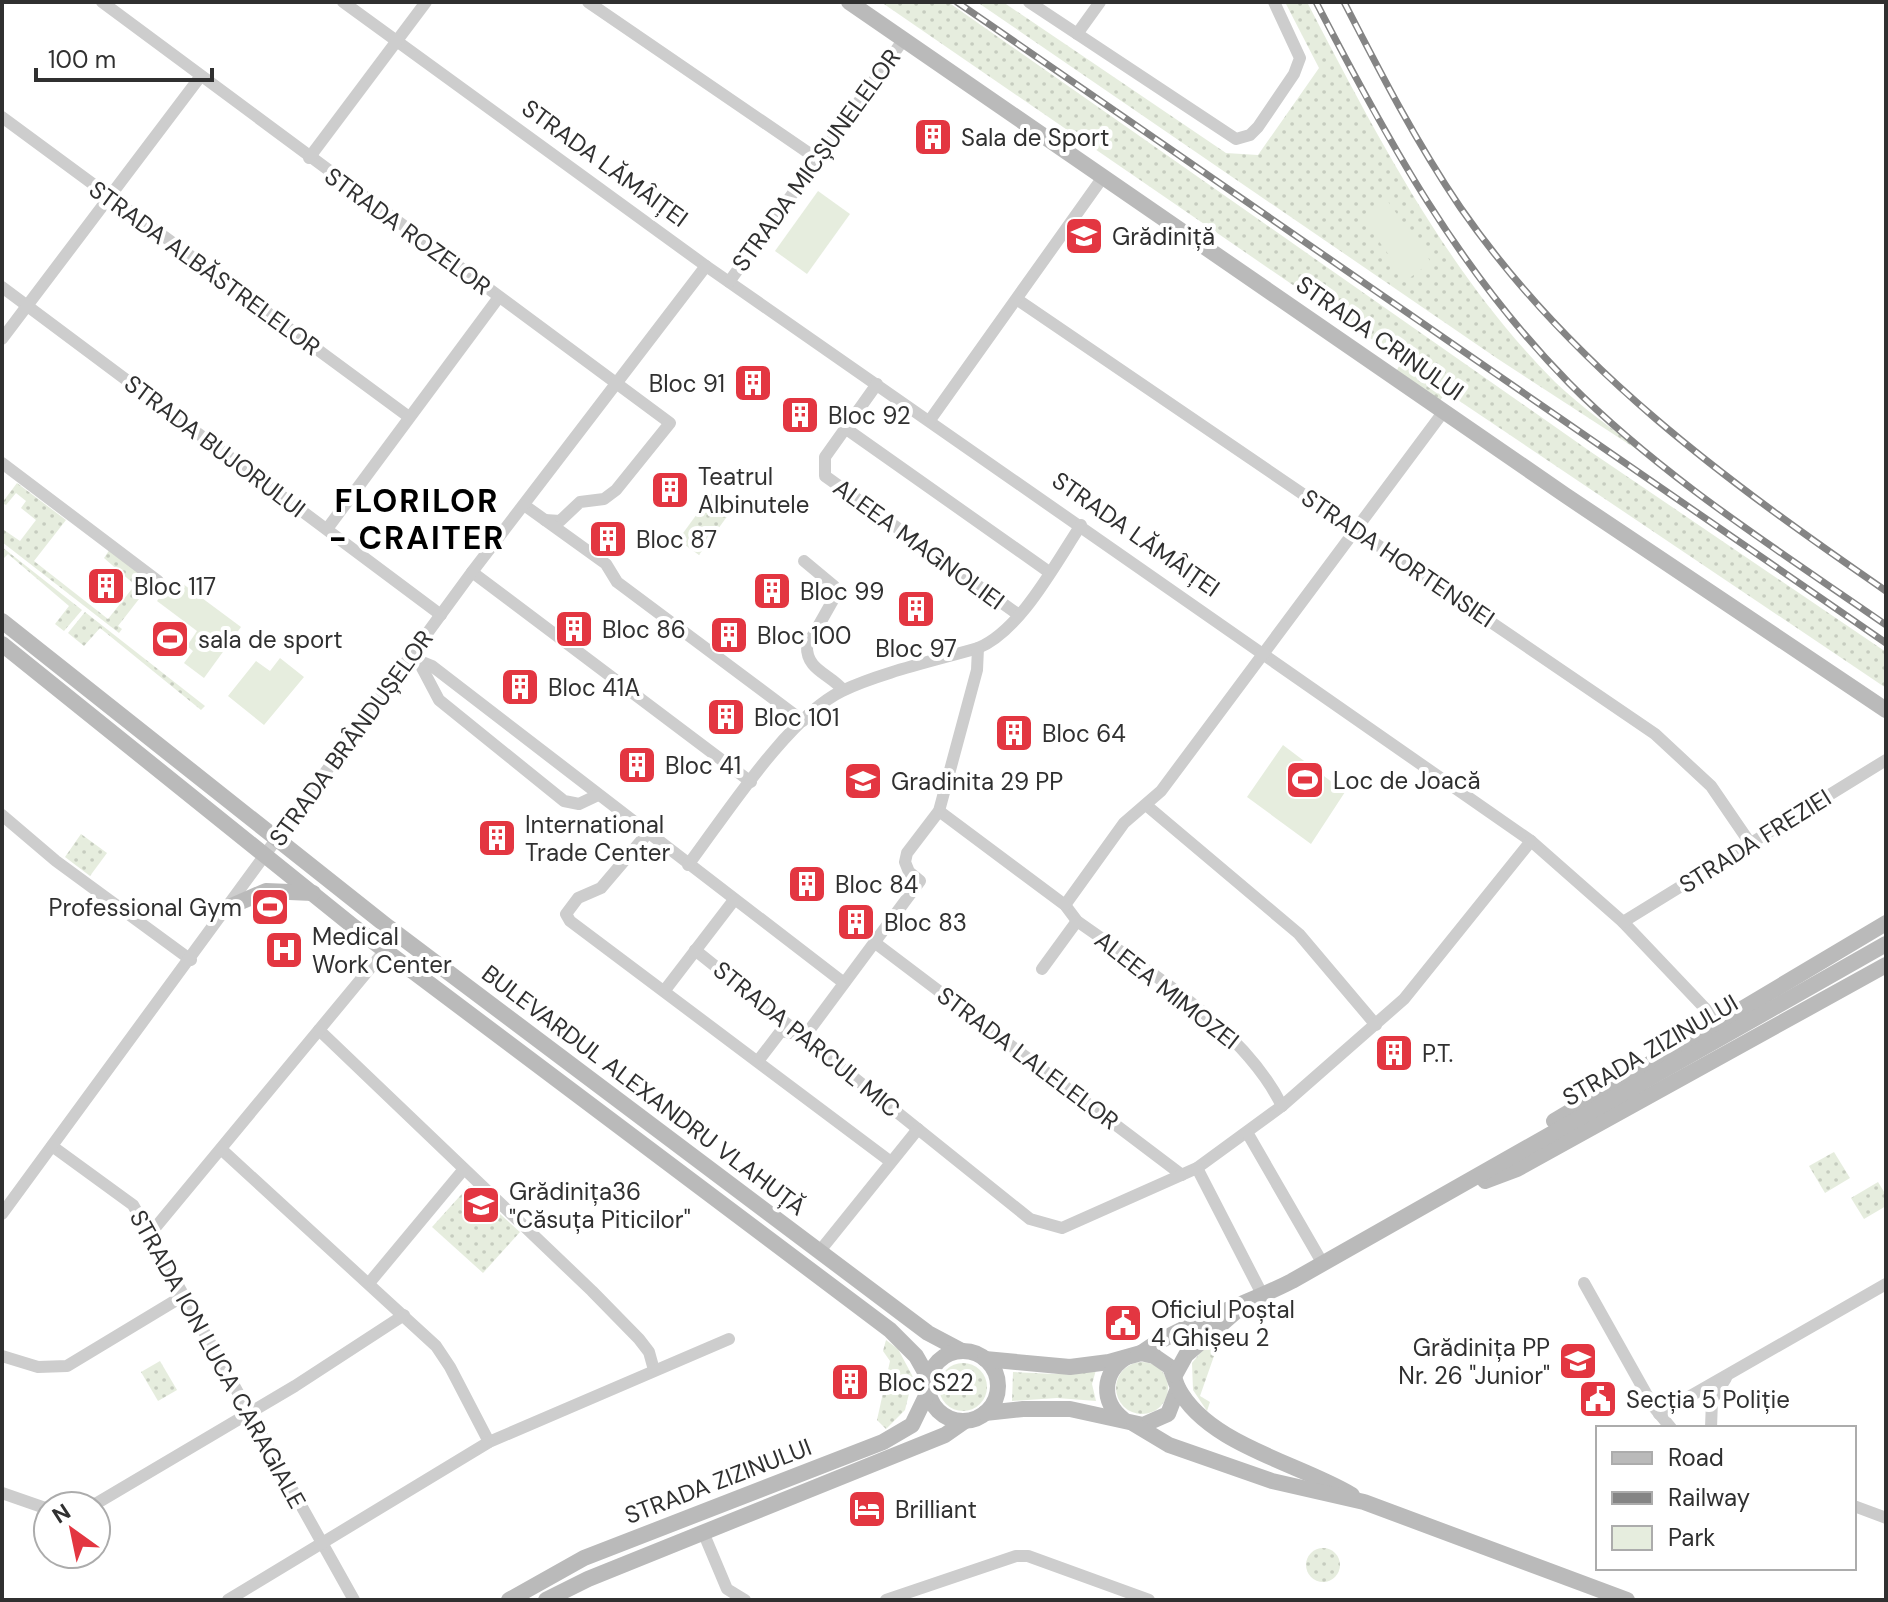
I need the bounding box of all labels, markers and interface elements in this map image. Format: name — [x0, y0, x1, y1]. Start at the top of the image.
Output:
scale bar — [36, 32, 212, 82]
street label: STRADA MICȘUNELELOR — [725, 43, 907, 277]
text: 100 m — [48, 44, 116, 75]
street label: STRADA LĂMÂIȚEI — [516, 92, 694, 234]
building icon: Sala de Sport — [912, 116, 954, 158]
place label: Sala de Sport — [961, 122, 1109, 153]
street label: STRADA ROZELOR — [319, 160, 497, 302]
street label: STRADA ALBĂSTRELELOR — [83, 174, 327, 362]
school or university icon: Grădiniță — [1063, 215, 1105, 257]
place label: Grădiniță — [1112, 221, 1215, 252]
street label: STRADA CRINULUI — [1290, 269, 1470, 407]
building icon: Bloc 91 — [732, 362, 774, 404]
street label: STRADA BUJORULUI — [118, 368, 312, 524]
place label: Bloc 91 — [649, 368, 725, 399]
building icon: Bloc 92 — [779, 394, 821, 436]
place label: Bloc 92 — [828, 400, 911, 431]
place label: Teatrul Albinutele — [698, 461, 809, 520]
street label: STRADA LĂMÂIȚEI — [1046, 465, 1226, 603]
building icon: Teatrul Albinutele — [649, 469, 691, 511]
street label: ALEEA MAGNOLIEI — [827, 472, 1011, 616]
district label: FLORILOR - CRAITER — [328, 480, 506, 559]
street label: STRADA HORTENSIEI — [1296, 482, 1500, 634]
building icon: Bloc 87 — [587, 518, 629, 560]
place label: Bloc 87 — [636, 524, 717, 555]
building icon: Bloc 117 — [85, 565, 127, 607]
building icon: Bloc 99 — [751, 570, 793, 612]
place label: Bloc 117 — [134, 571, 216, 602]
place label: Bloc 99 — [800, 576, 884, 607]
building icon: Bloc 97 — [895, 588, 937, 630]
building icon: Bloc 86 — [553, 608, 595, 650]
place label: Bloc 86 — [602, 614, 686, 645]
building icon: Bloc 100 — [708, 614, 750, 656]
sports icon: sala de sport — [149, 618, 191, 660]
place label: Bloc 100 — [757, 620, 852, 651]
place label: sala de sport — [198, 624, 343, 655]
street label: STRADA BRÂNDUȘELOR — [262, 624, 440, 852]
place label: Bloc 97 — [875, 633, 957, 664]
building icon: Bloc 41A — [499, 666, 541, 708]
place label: Bloc 41A — [548, 672, 640, 703]
building icon: Bloc 101 — [705, 696, 747, 738]
place label: Bloc 101 — [754, 702, 840, 733]
building icon: Bloc 64 — [993, 712, 1035, 754]
place label: Bloc 64 — [1042, 718, 1126, 749]
building icon: Bloc 41 — [616, 744, 658, 786]
place label: Bloc 41 — [665, 750, 741, 781]
sports icon: Loc de Joacă — [1284, 759, 1326, 801]
school or university icon: Gradinita 29 PP — [842, 760, 884, 802]
place label: Loc de Joacă — [1333, 765, 1481, 796]
place label: Gradinita 29 PP — [891, 766, 1063, 797]
street label: STRADA FREZIEI — [1673, 782, 1837, 900]
place label: International Trade Center — [525, 809, 670, 868]
building icon: International Trade Center — [476, 817, 518, 859]
building icon: Bloc 84 — [786, 863, 828, 905]
place label: Bloc 84 — [835, 869, 918, 900]
sports icon: Professional Gym — [249, 886, 291, 928]
place label: Professional Gym — [49, 892, 242, 923]
building icon: Bloc 83 — [835, 901, 877, 943]
place label: Bloc 83 — [884, 907, 967, 938]
place label: Medical Work Center — [312, 921, 452, 980]
street label: ALEEA MIMOZEI — [1089, 924, 1245, 1056]
hospital icon: Medical Work Center — [263, 929, 305, 971]
street label: STRADA PARCUL MIC — [707, 954, 907, 1124]
street label: BULEVARDUL ALEXANDRU VLAHUȚĂ — [476, 958, 812, 1222]
street label: STRADA LALELELOR — [931, 980, 1125, 1136]
street label: STRADA ZIZINULUI — [1557, 987, 1743, 1113]
building icon: P.T. — [1373, 1032, 1415, 1074]
place label: P.T. — [1422, 1038, 1453, 1069]
place label: Grădinița36 "Căsuța Piticilor" — [509, 1176, 691, 1235]
school or university icon: Grădinița36 "Căsuța Piticilor" — [460, 1184, 502, 1226]
street label: STRADA ION LUCA CARAGIALE — [123, 1204, 313, 1514]
place label: Oficiul Poștal 4 Ghișeu 2 — [1151, 1294, 1295, 1353]
public building icon: Oficiul Poștal 4 Ghișeu 2 — [1102, 1302, 1144, 1344]
place label: Grădinița PP Nr. 26 "Junior" — [1398, 1332, 1550, 1391]
school or university icon: Grădinița PP Nr. 26 "Junior" — [1557, 1340, 1599, 1382]
building icon: Bloc S22 — [829, 1361, 871, 1403]
place label: Bloc S22 — [878, 1367, 974, 1398]
public building icon: Secția 5 Poliție — [1577, 1378, 1619, 1420]
place label: Secția 5 Poliție — [1626, 1384, 1790, 1415]
legend — [1596, 1426, 1856, 1570]
street label: STRADA ZIZINULUI — [620, 1431, 816, 1531]
text: Road — [1668, 1442, 1724, 1473]
text: Railway — [1668, 1482, 1750, 1513]
hotel icon: Brilliant — [846, 1488, 888, 1530]
north arrow — [32, 1490, 112, 1570]
place label: Brilliant — [895, 1494, 977, 1525]
text: N — [47, 1497, 76, 1530]
text: Park — [1668, 1522, 1715, 1553]

